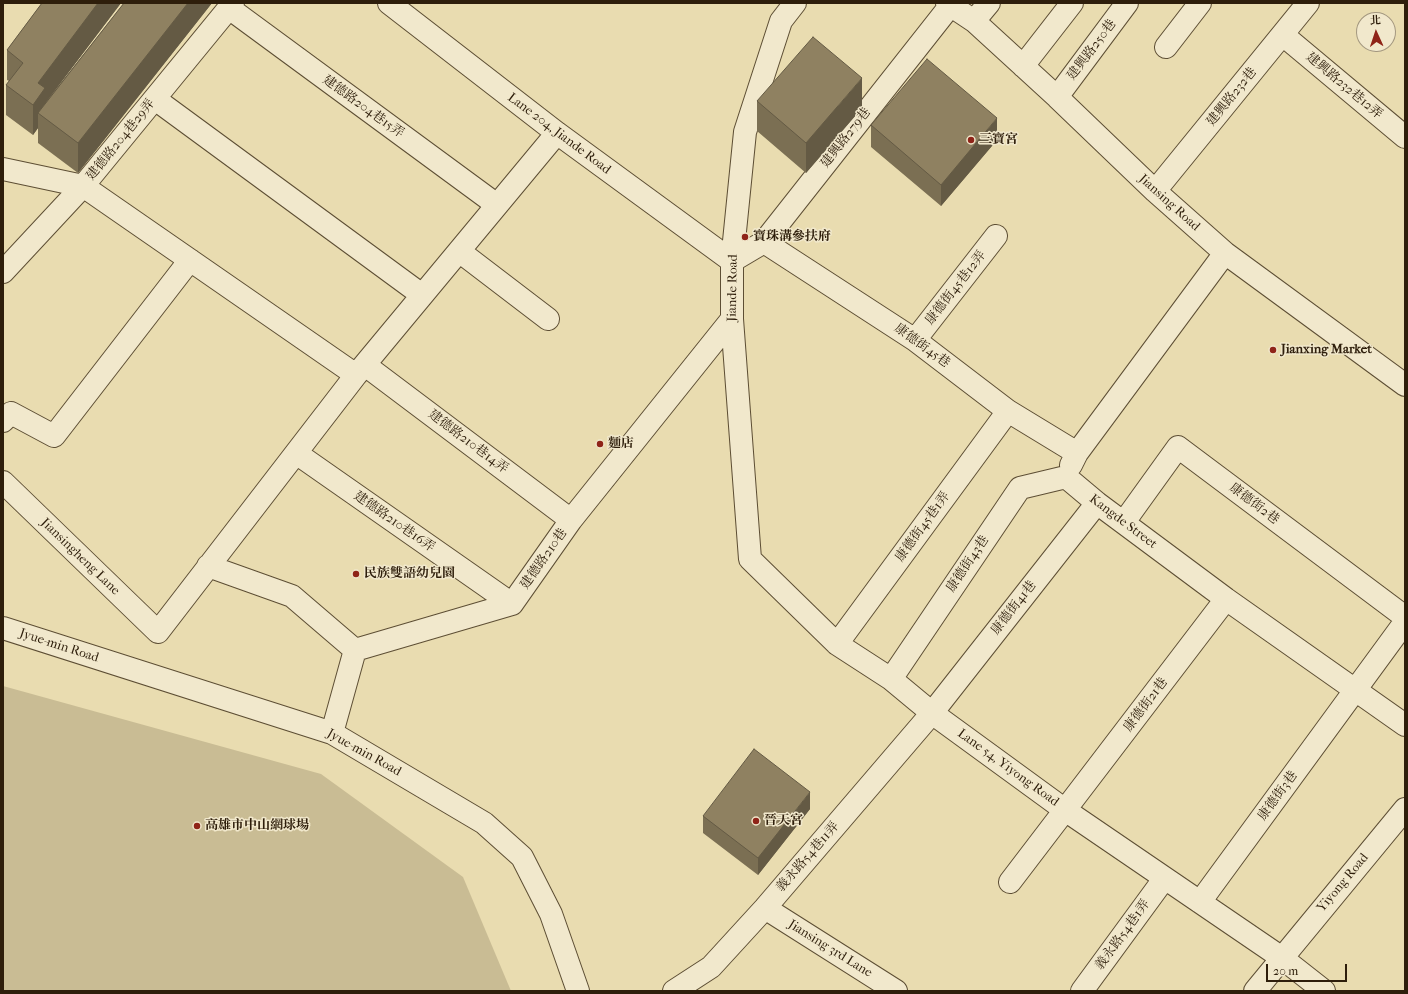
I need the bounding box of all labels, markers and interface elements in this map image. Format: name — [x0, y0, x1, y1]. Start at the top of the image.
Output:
north arrow — [1356, 12, 1396, 52]
text: 北 — [1370, 14, 1381, 27]
street label: 建興路250巷 — [1064, 17, 1120, 83]
street label: 建興路232巷12弄 — [1303, 49, 1385, 123]
street label: 建興路232巷 — [1204, 65, 1260, 129]
street label: 建德路204巷15弄 — [319, 72, 407, 142]
street label: Lane 204, Jiande Road — [504, 90, 614, 178]
street label: 建德路204巷29弄 — [84, 96, 158, 184]
street label: 建興路279巷 — [818, 105, 874, 171]
place label: 三寶宮 — [979, 132, 1018, 148]
marker: 三寶宮 — [966, 135, 976, 145]
street label: Jiansing Road — [1135, 171, 1203, 235]
place label: 寶珠溝參扶府 — [753, 229, 831, 245]
marker: 寶珠溝參扶府 — [740, 232, 750, 242]
street label: 康德街45巷12弄 — [922, 248, 990, 328]
street label: Jiande Road — [725, 254, 741, 322]
street label: 康德街45巷 — [891, 321, 953, 371]
place label: Jianxing Market — [1281, 342, 1372, 358]
marker: Jianxing Market — [1268, 345, 1278, 355]
street label: 建德路210巷14弄 — [425, 407, 511, 477]
place label: 麵店 — [608, 436, 634, 452]
marker: 麵店 — [595, 439, 605, 449]
street label: 康德街2巷 — [1226, 480, 1282, 528]
street label: 建德路210巷16弄 — [351, 488, 437, 556]
street label: 康德街45巷1弄 — [892, 489, 954, 565]
street label: Kangde Street — [1086, 492, 1160, 552]
street label: Jiansingheng Lane — [37, 515, 123, 599]
street label: 建德路210巷 — [517, 526, 571, 592]
street label: 康德街43巷 — [943, 533, 993, 595]
place label: 民族雙語幼兒園 — [364, 566, 455, 582]
marker: 民族雙語幼兒園 — [351, 569, 361, 579]
street label: 康德街41巷 — [988, 578, 1040, 638]
street label: Jyue-min Road — [17, 626, 101, 666]
street label: 康德街21巷 — [1121, 675, 1171, 735]
street label: Jyue-min Road — [324, 726, 404, 780]
street label: Lane 54, Yiyong Road — [954, 726, 1062, 810]
street label: 康德街3巷 — [1255, 768, 1301, 824]
place label: 晉天宮 — [764, 813, 803, 829]
marker: 晉天宮 — [751, 816, 761, 826]
place label: 高雄市中山網球場 — [205, 818, 309, 834]
street label: 義永路54巷11弄 — [773, 819, 843, 895]
marker: 高雄市中山網球場 — [192, 821, 202, 831]
street label: Yiyong Road — [1314, 850, 1372, 916]
street label: 義永路54巷1弄 — [1092, 897, 1154, 973]
street label: Jiansing 3rd Lane — [785, 917, 875, 981]
scale bar — [1268, 956, 1349, 982]
text: 20 m — [1273, 964, 1298, 978]

